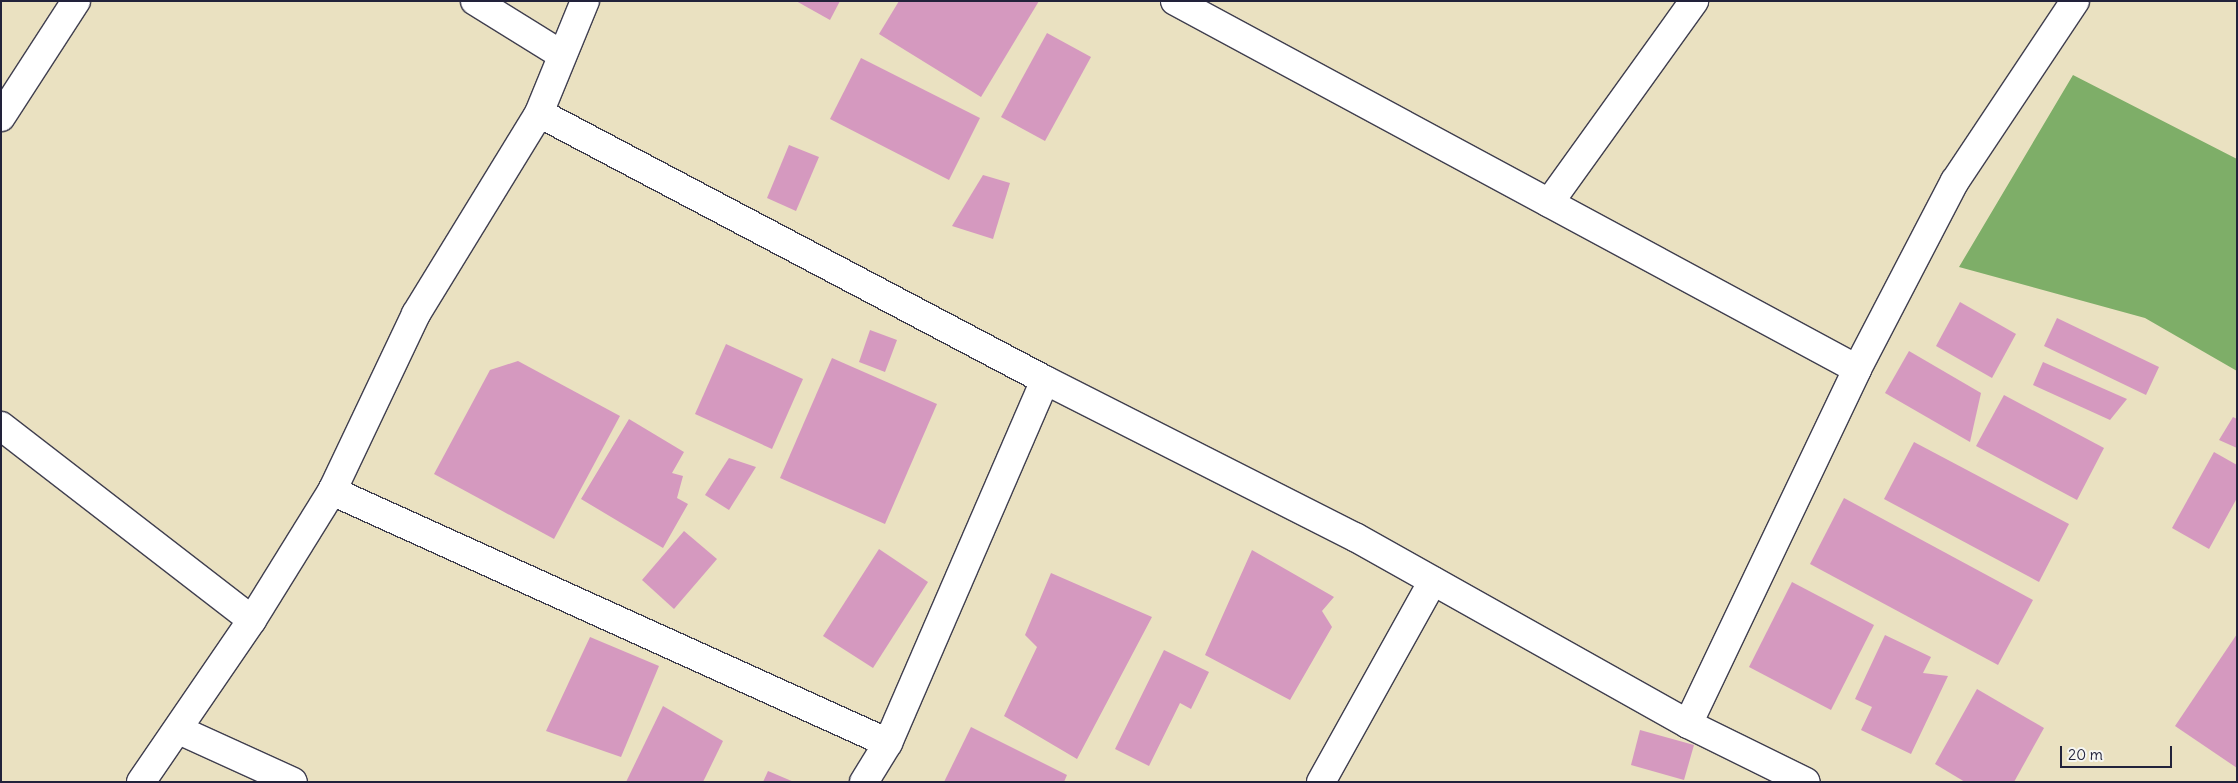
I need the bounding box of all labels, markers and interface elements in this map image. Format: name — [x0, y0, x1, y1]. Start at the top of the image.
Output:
scale bar — [2063, 736, 2176, 768]
text: 20 m — [2068, 745, 2103, 764]

